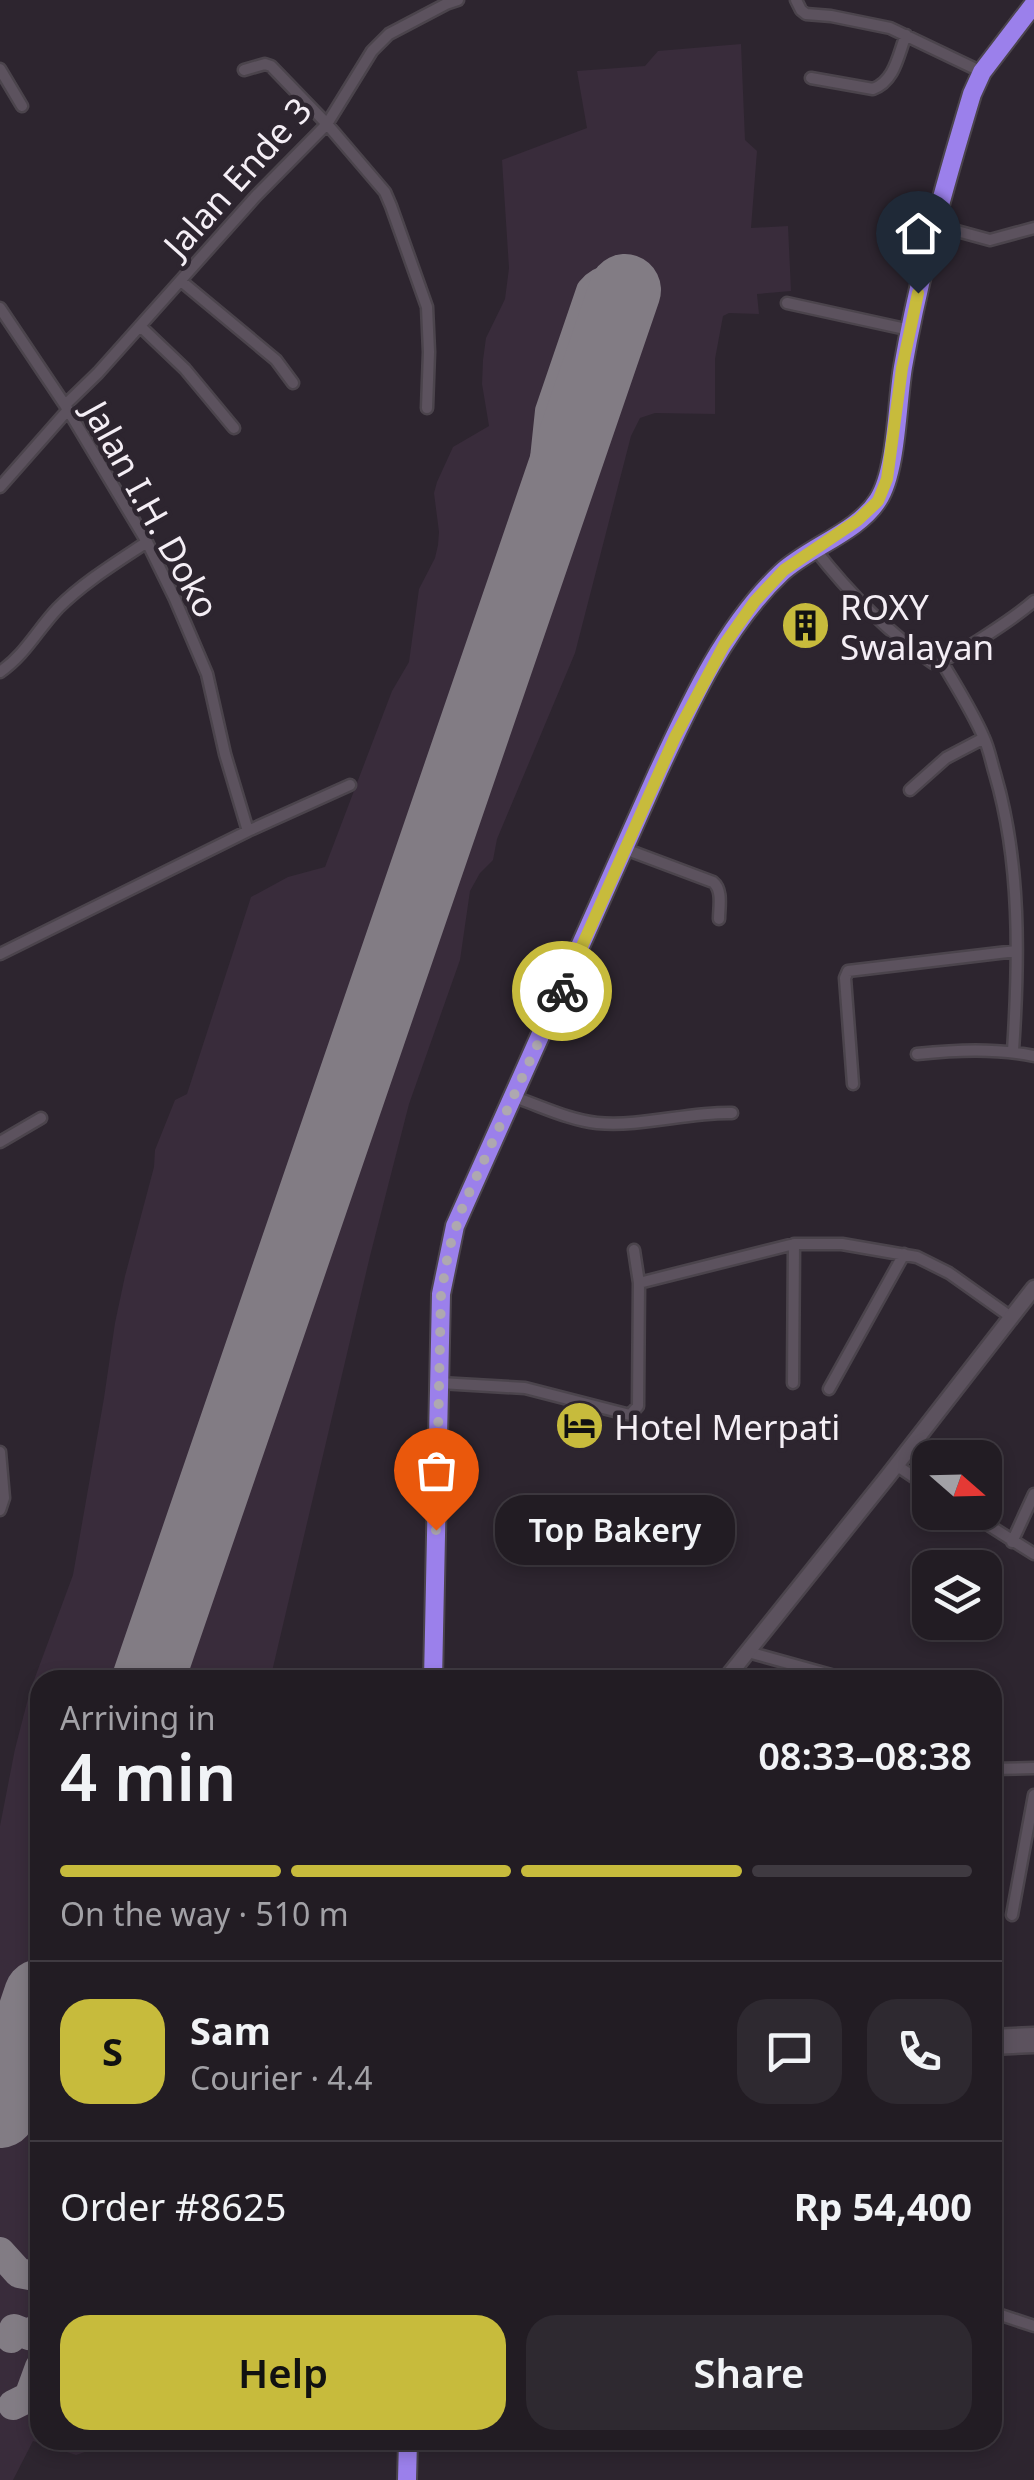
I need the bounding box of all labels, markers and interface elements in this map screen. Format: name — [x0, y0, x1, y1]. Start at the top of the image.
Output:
street label: Jalan Ende 3 — [151, 87, 321, 269]
pin — [876, 191, 961, 294]
icon: home — [891, 206, 946, 261]
street label: Jalan I.H. Doko — [72, 390, 231, 626]
place label: ROXY Swalayan — [840, 583, 994, 670]
building icon: ROXY Swalayan — [779, 600, 831, 652]
courier — [512, 941, 612, 1041]
icon: bike — [535, 964, 590, 1019]
hotel icon: Hotel Merpati — [553, 1400, 605, 1452]
place label: Hotel Merpati — [614, 1403, 840, 1450]
pin — [394, 1428, 479, 1531]
north arrow — [912, 1440, 1002, 1530]
map controls — [912, 1440, 1002, 1640]
icon: bag — [409, 1443, 464, 1498]
callout: Top Bakery — [496, 1495, 736, 1565]
text: Top Bakery — [529, 1508, 701, 1551]
button: layers — [912, 1550, 1002, 1640]
text: Arriving in — [60, 1696, 215, 1739]
text: 08:33–08:38 — [758, 1729, 972, 1781]
text: 4 min — [60, 1732, 236, 1820]
text: On the way · 510 m — [60, 1892, 349, 1935]
button: chat — [737, 1999, 842, 2104]
button: phone — [867, 1999, 972, 2104]
text: Sam — [190, 2004, 271, 2056]
text: S — [102, 2025, 123, 2077]
text: Courier · 4.4 — [190, 2056, 373, 2099]
text: Order #8625 — [60, 2180, 286, 2232]
text: Rp 54,400 — [794, 2180, 972, 2232]
button: Help — [60, 2315, 506, 2430]
button: Share — [526, 2315, 972, 2430]

